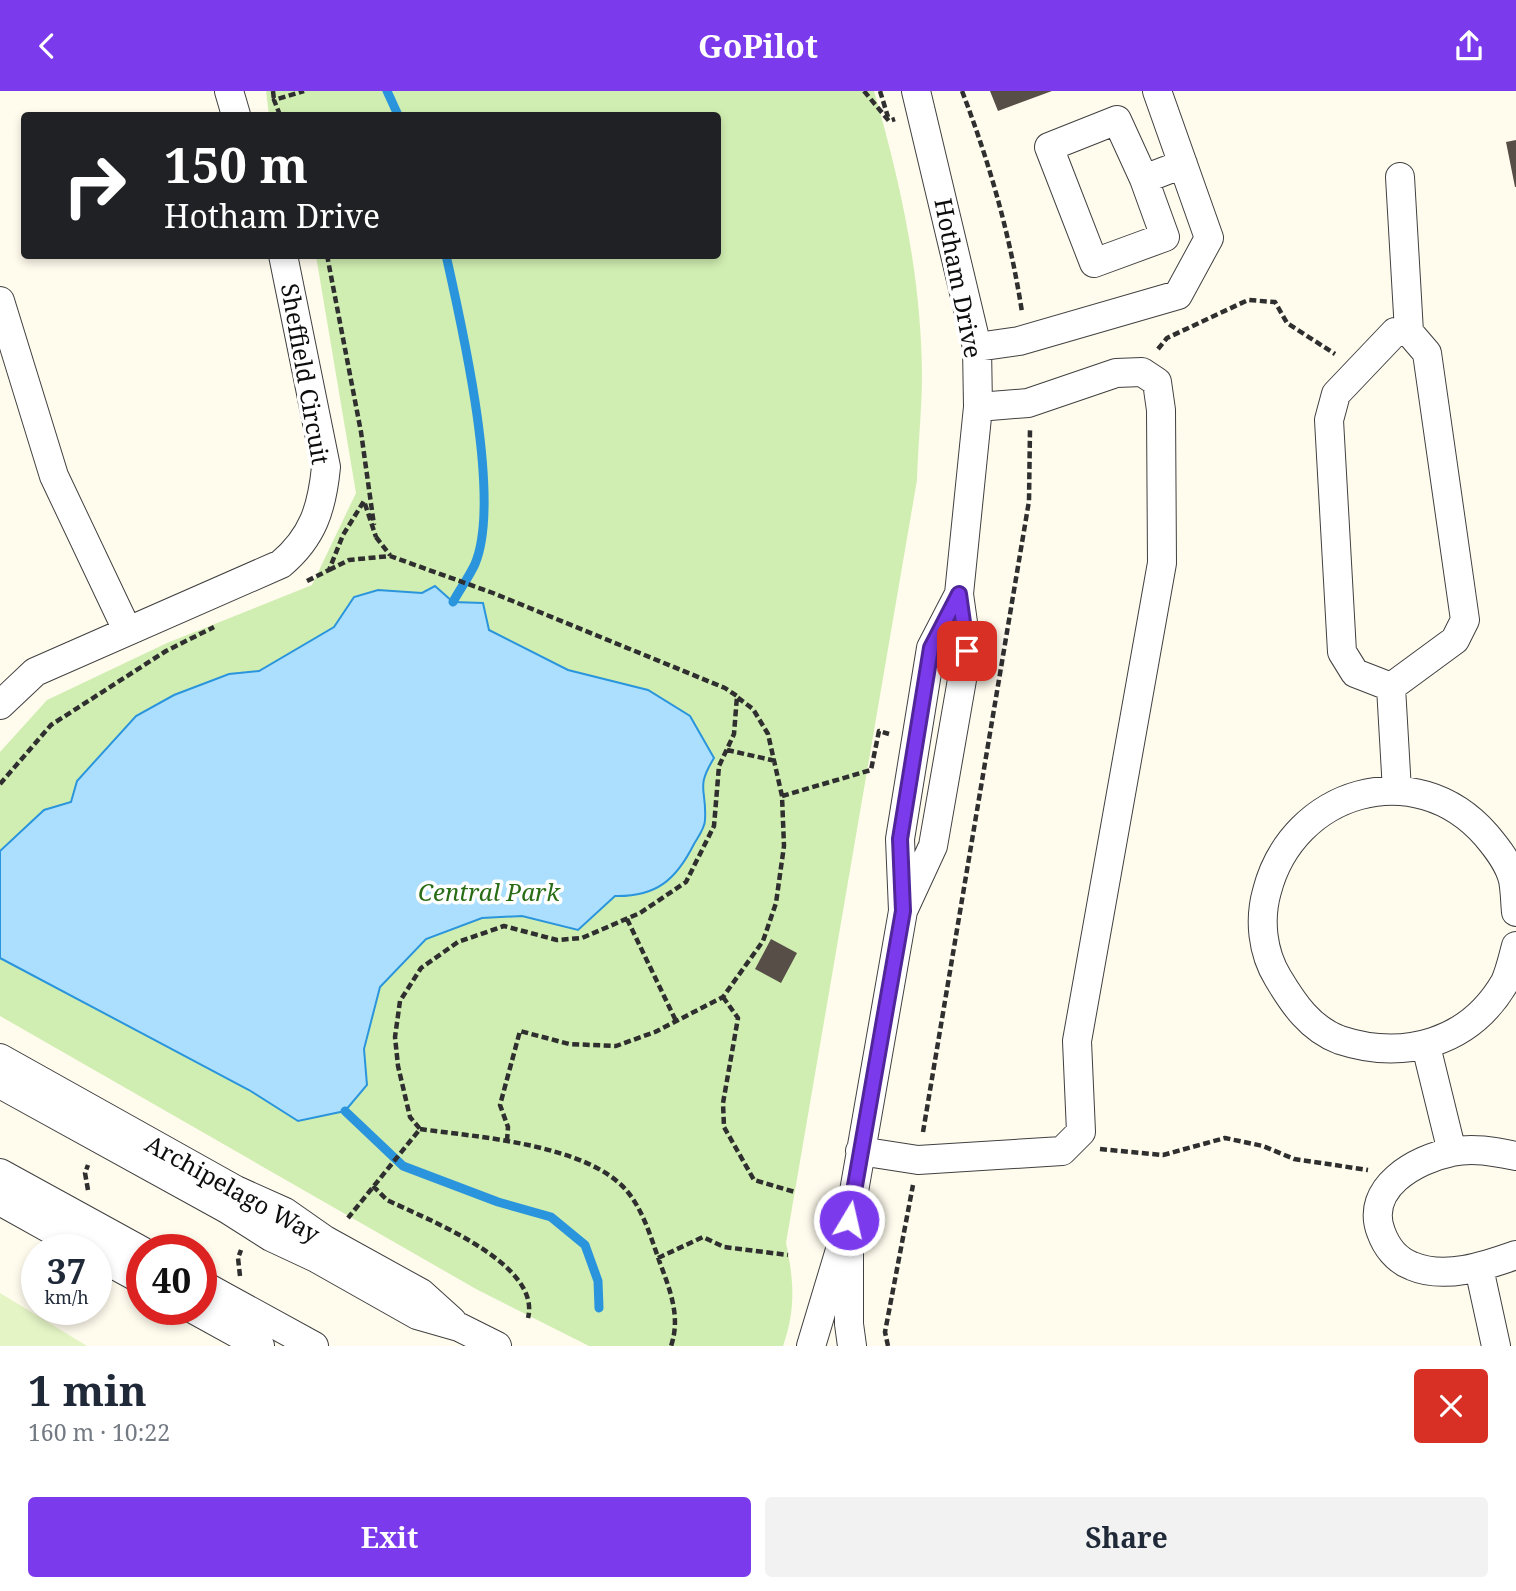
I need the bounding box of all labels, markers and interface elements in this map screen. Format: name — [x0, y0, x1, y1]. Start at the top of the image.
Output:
text: GoPilot — [698, 24, 818, 67]
icon: back — [28, 27, 66, 65]
icon: share — [1450, 27, 1488, 65]
text: 150 m — [164, 131, 308, 197]
icon: right — [49, 140, 140, 231]
text: Hotham Drive — [164, 194, 380, 237]
street label: Hotham Drive — [927, 195, 991, 361]
street label: Sheffield Circuit — [274, 281, 338, 467]
pin — [937, 621, 997, 681]
icon: arrive — [948, 632, 986, 670]
park label: Central Park — [418, 875, 561, 908]
street label: Archipelago Way — [140, 1126, 326, 1250]
position arrow — [812, 1183, 886, 1257]
speed limit sign: 40 — [126, 1234, 217, 1325]
text: 37 — [47, 1247, 86, 1294]
text: km/h — [44, 1285, 89, 1309]
text: 1 min — [28, 1361, 147, 1418]
button: close — [1414, 1369, 1488, 1443]
text: 160 m · 10:22 — [28, 1416, 170, 1448]
button: Exit — [28, 1497, 751, 1577]
button: Share — [765, 1497, 1488, 1577]

